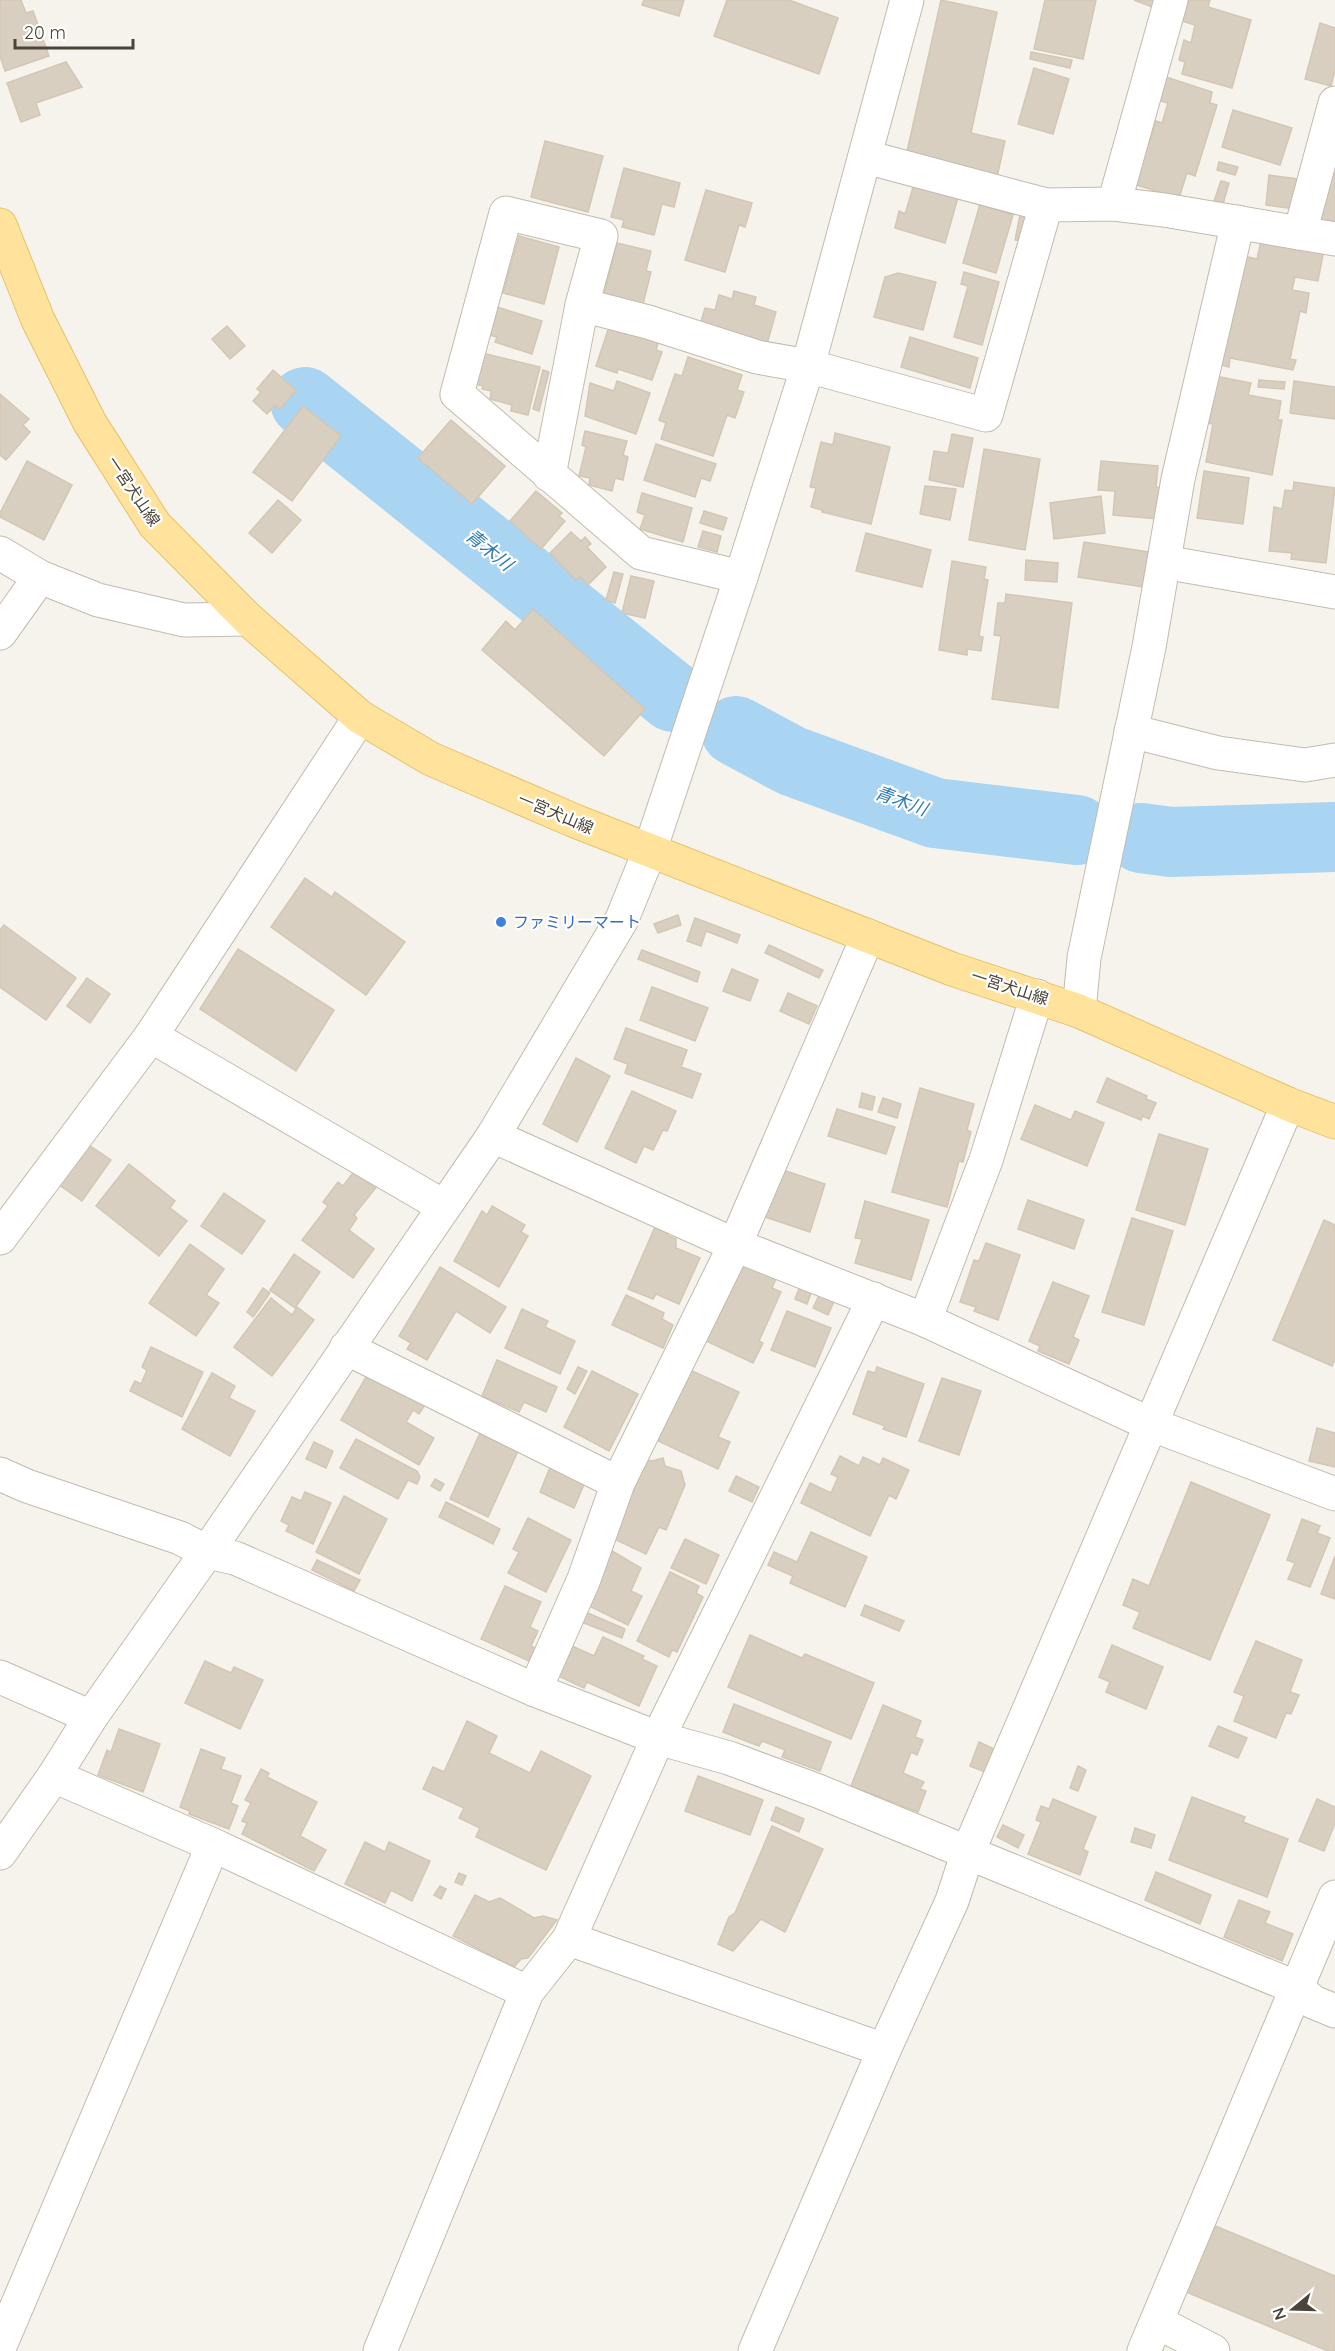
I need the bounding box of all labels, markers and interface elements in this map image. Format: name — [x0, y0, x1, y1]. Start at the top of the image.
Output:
scale bar — [15, 12, 134, 50]
text: 20 m — [24, 21, 66, 44]
street label: 一宮犬山線 — [103, 452, 165, 530]
water label: 青木川 — [461, 524, 519, 577]
water label: 青木川 — [872, 780, 932, 821]
street label: 一宮犬山線 — [515, 788, 597, 838]
place label: ファミリーマート — [513, 912, 641, 932]
marker: ファミリーマート — [494, 915, 508, 929]
street label: 一宮犬山線 — [969, 965, 1051, 1009]
north arrow — [1263, 2279, 1323, 2339]
text: N — [1267, 2305, 1290, 2323]

